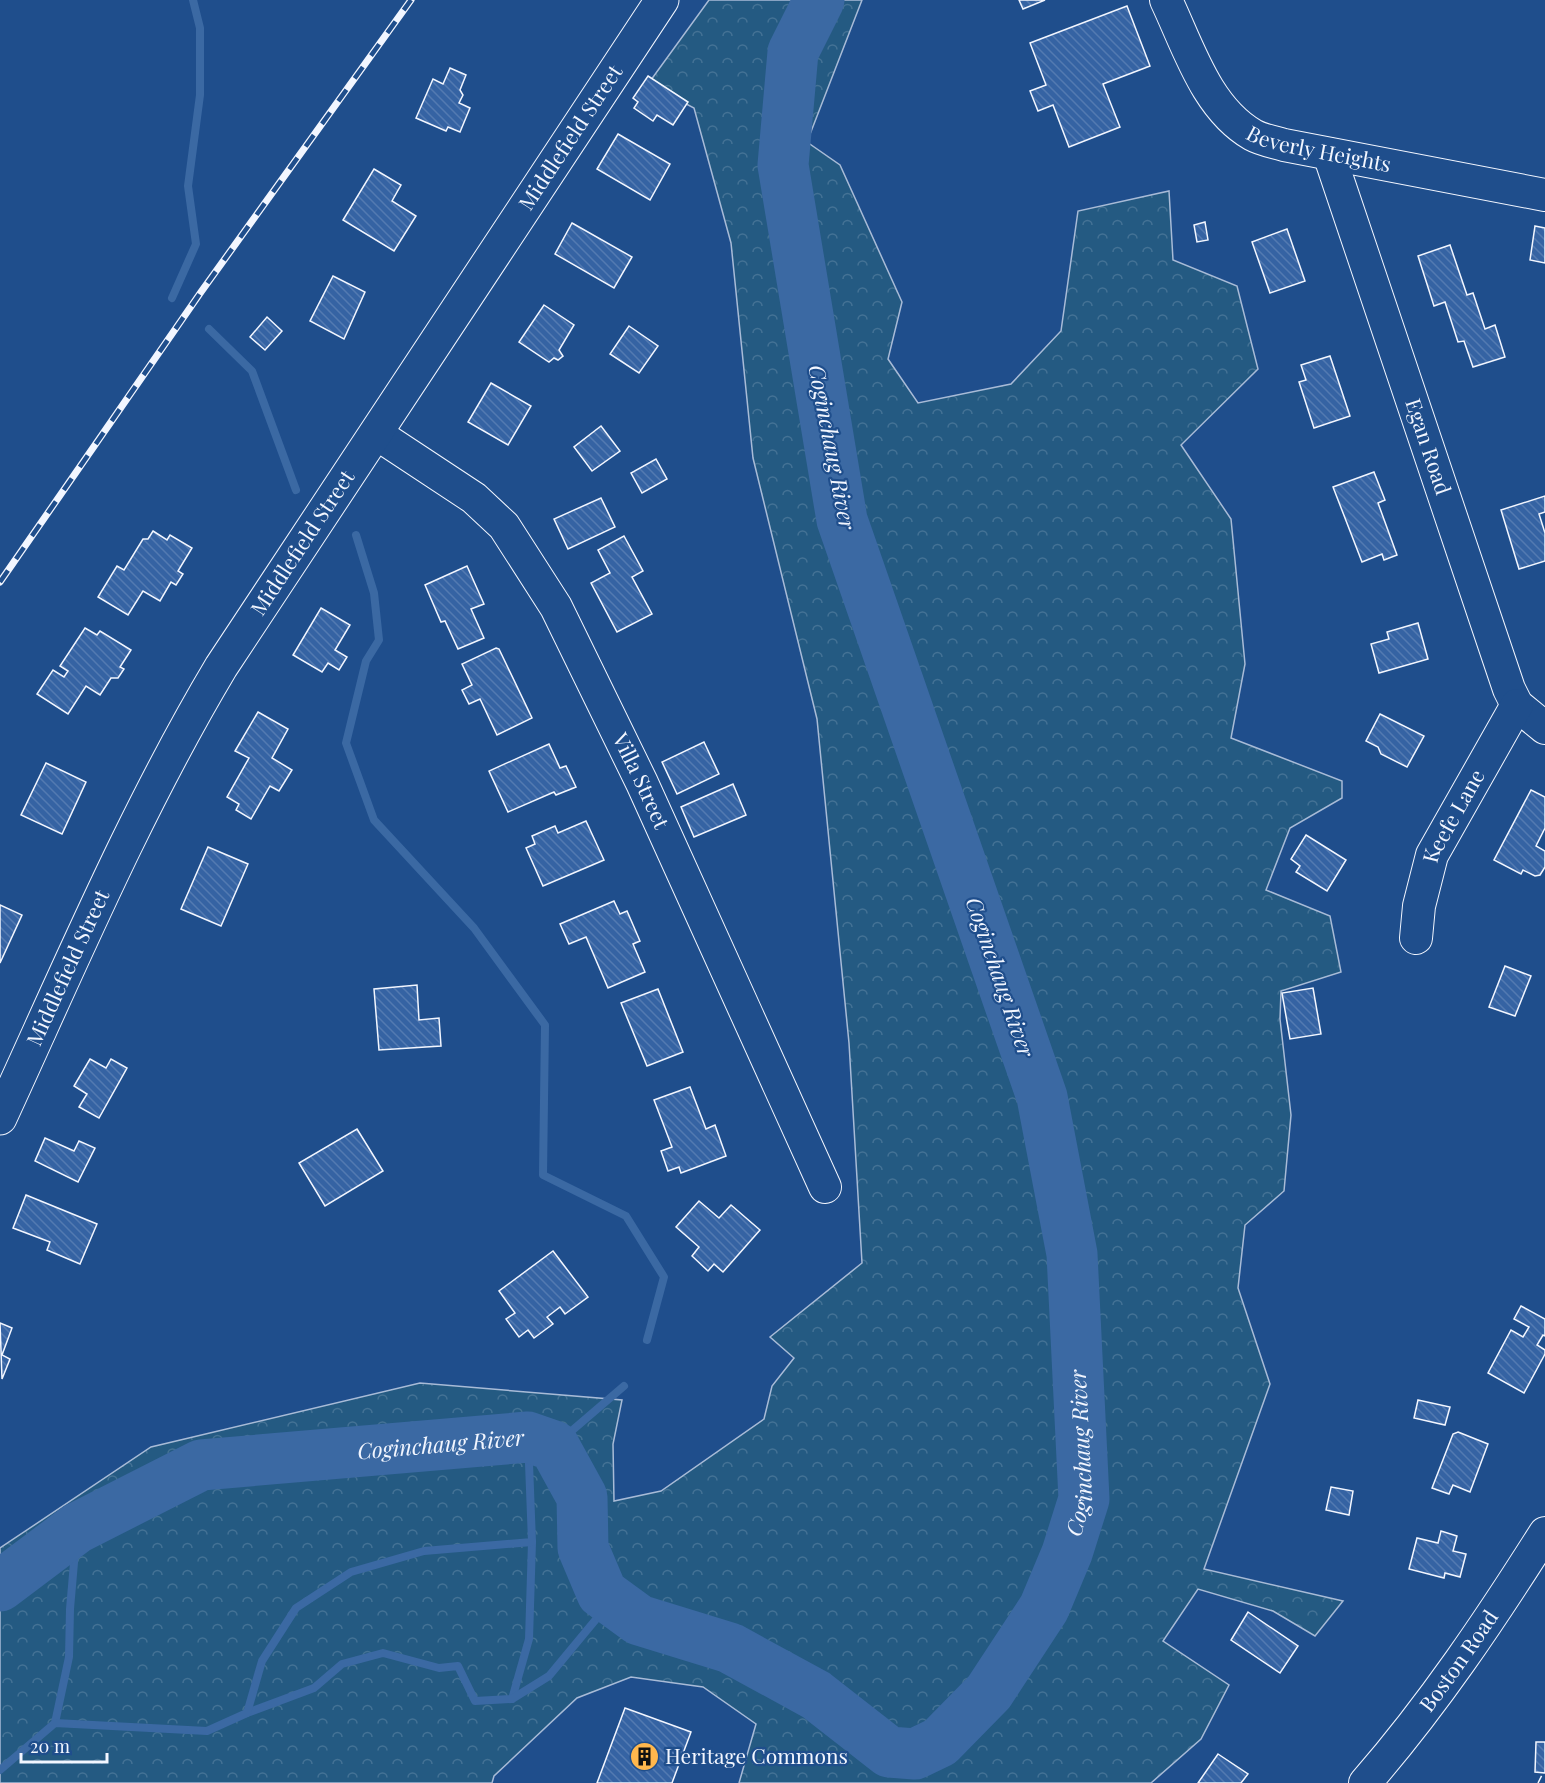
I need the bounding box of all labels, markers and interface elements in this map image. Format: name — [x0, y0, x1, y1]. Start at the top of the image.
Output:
street label: Middlefield Street — [511, 58, 628, 215]
street label: Beverly Heights — [1242, 118, 1394, 177]
water label: Coginchaug River — [802, 362, 864, 532]
street label: Egan Road — [1400, 395, 1459, 498]
street label: Middlefield Street — [243, 463, 360, 620]
street label: Villa Street — [607, 727, 677, 833]
street label: Keefe Lane — [1415, 764, 1490, 865]
street label: Middlefield Street — [19, 884, 115, 1050]
water label: Coginchaug River — [960, 893, 1043, 1061]
water label: Coginchaug River — [1057, 1368, 1098, 1539]
water label: Coginchaug River — [356, 1421, 526, 1466]
street label: Boston Road — [1412, 1604, 1503, 1717]
scale bar — [21, 1726, 106, 1764]
text: 20 m — [30, 1734, 70, 1758]
building icon: Heritage Commons — [628, 1741, 660, 1773]
place label: Heritage Commons — [665, 1741, 848, 1769]

